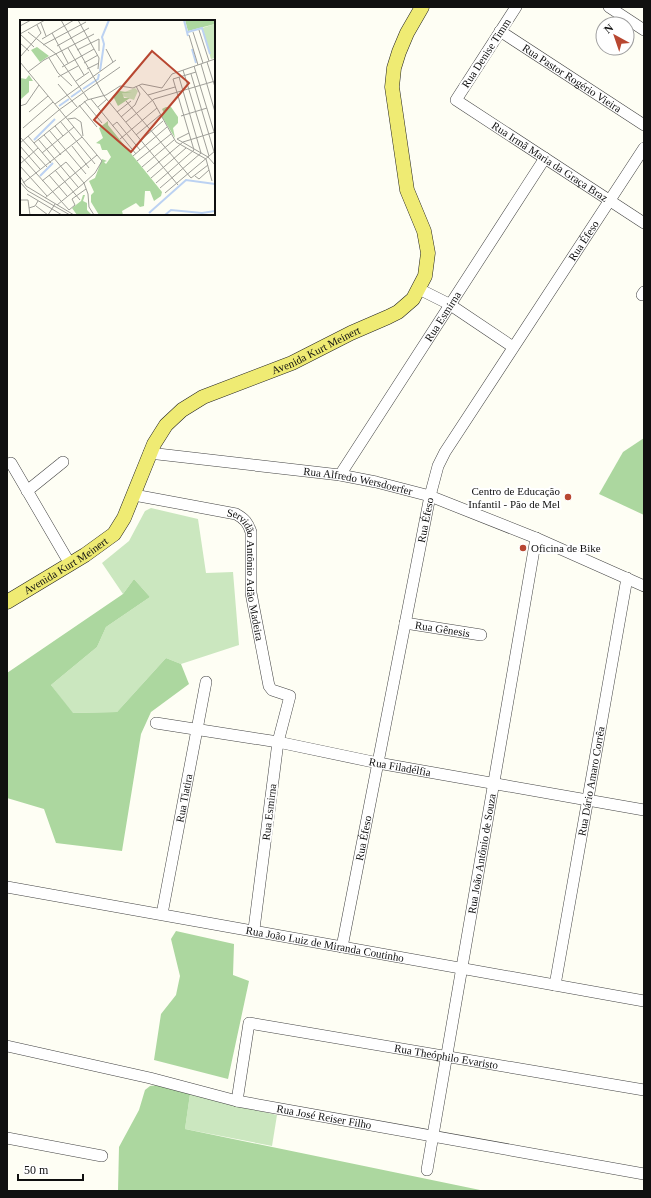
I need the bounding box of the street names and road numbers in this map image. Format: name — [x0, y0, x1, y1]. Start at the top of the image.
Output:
street label: Rua Denise Timm — [459, 16, 513, 90]
street label: Rua Pastor Rogério Vieira — [520, 41, 624, 115]
street label: Rua Irmã Maria da Graça Braz — [490, 119, 610, 204]
street label: Rua Éfeso — [566, 218, 601, 263]
street label: Rua Esmirna — [422, 289, 463, 344]
street label: Avenida Kurt Meinert — [270, 324, 362, 376]
street label: Rua Alfredo Wersdoerfer — [303, 465, 414, 497]
street label: Rua Éfeso — [415, 496, 436, 544]
street label: Servidão Antônio Adão Madeira — [226, 506, 266, 642]
street label: Avenida Kurt Meinert — [21, 535, 110, 597]
street label: Rua Gênesis — [414, 619, 471, 639]
street label: Rua Dário Amaro Corrêa — [575, 725, 607, 837]
street label: Rua Filadélfia — [368, 755, 432, 778]
street label: Rua Tiatira — [174, 773, 194, 823]
street label: Rua Esmirna — [260, 783, 278, 841]
street label: Rua João Antônio de Souza — [465, 793, 498, 915]
street label: Rua Éfeso — [353, 814, 374, 862]
street label: Rua João Luiz de Miranda Coutinho — [245, 924, 405, 964]
street label: Rua Theóphilo Evaristo — [394, 1042, 500, 1071]
street label: Rua José Reiser Filho — [276, 1102, 373, 1131]

